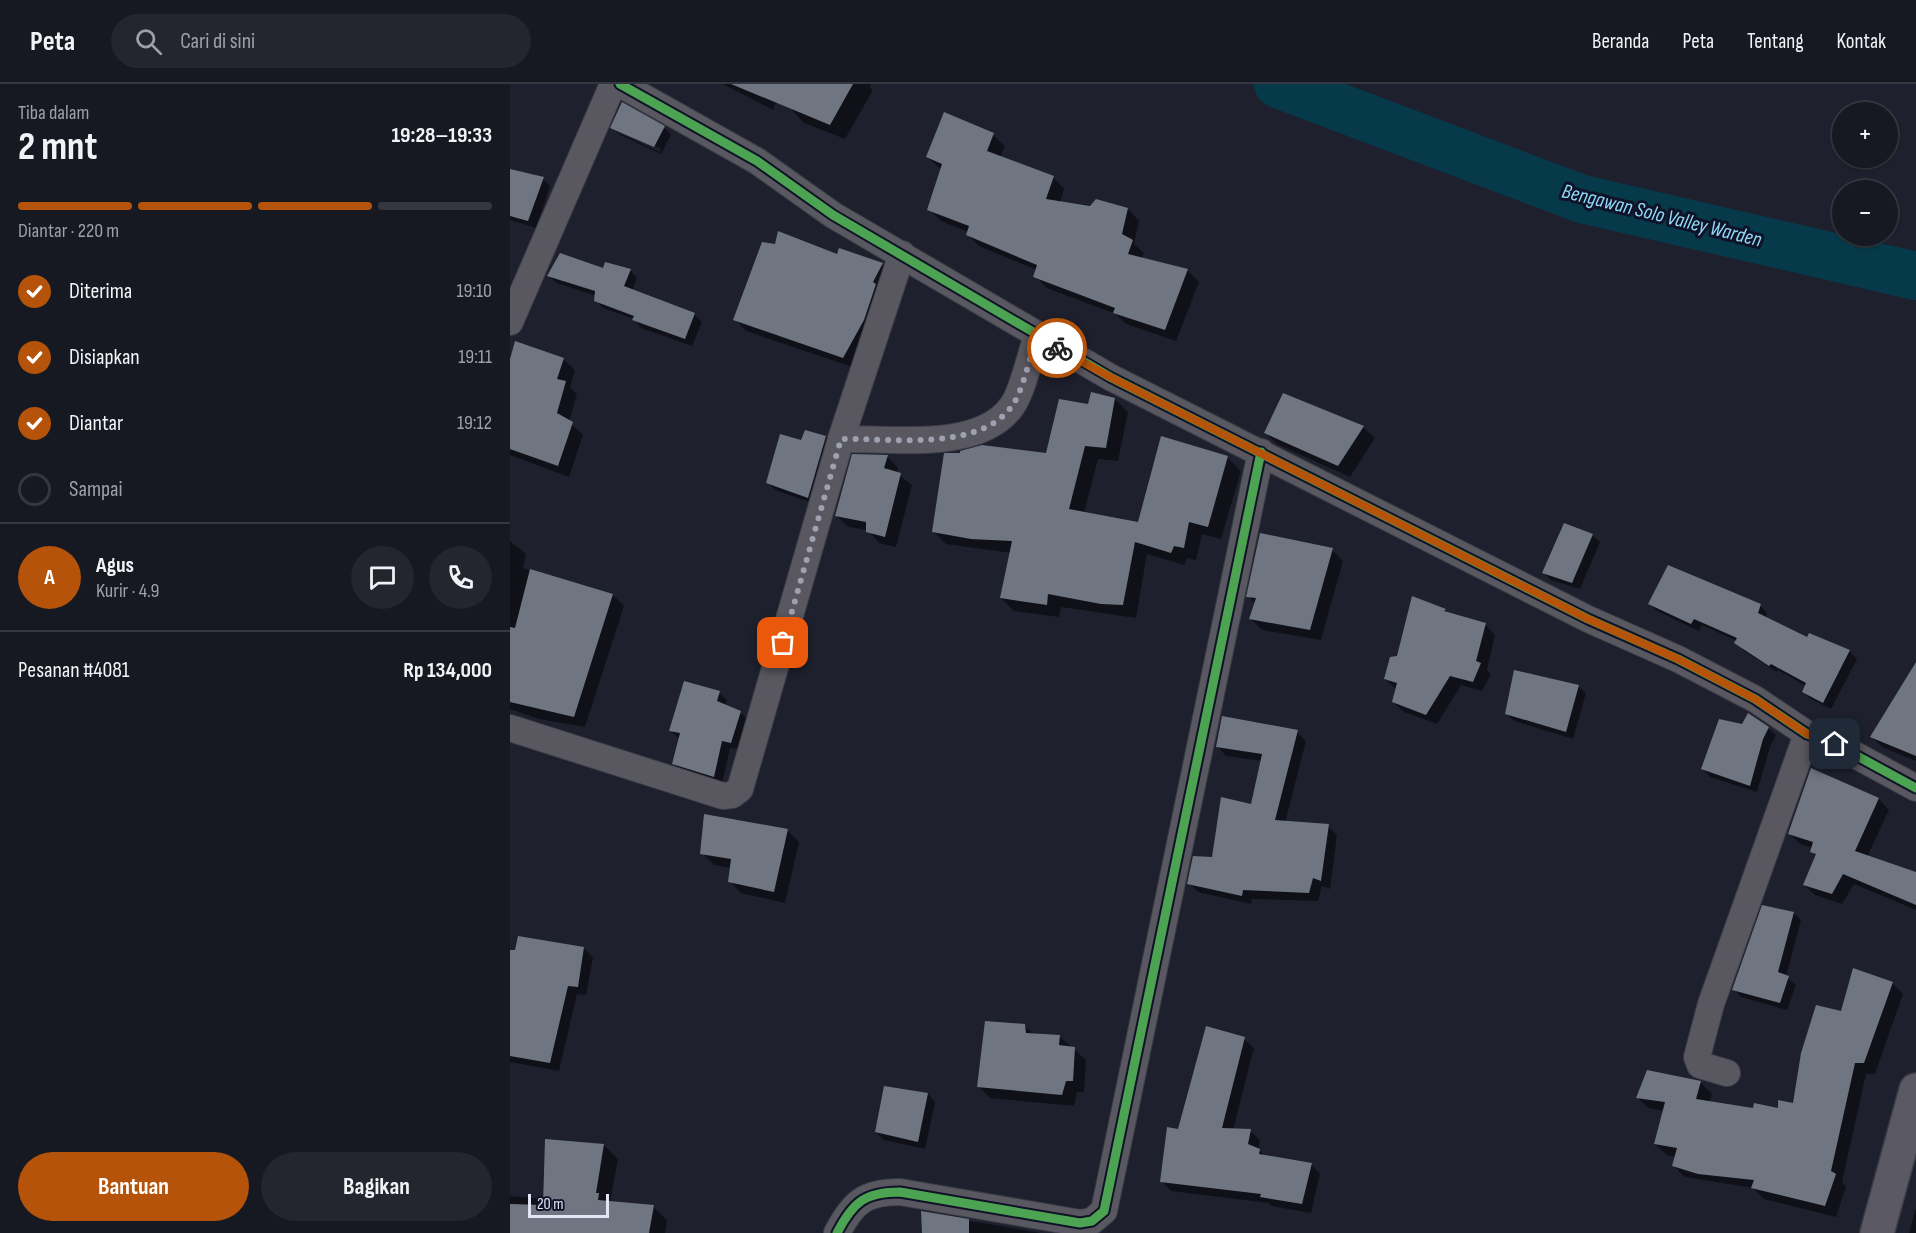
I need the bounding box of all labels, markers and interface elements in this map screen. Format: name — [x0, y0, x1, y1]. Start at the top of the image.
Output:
search box — [111, 14, 531, 68]
text: Peta — [30, 25, 75, 58]
icon: search — [132, 25, 165, 58]
text: Cari di sini — [180, 28, 255, 55]
text: Beranda — [1592, 29, 1649, 54]
text: Peta — [1682, 29, 1714, 54]
text: Tentang — [1747, 29, 1804, 54]
text: Kontak — [1837, 29, 1886, 54]
text: Tiba dalam — [18, 101, 89, 125]
map controls — [1832, 102, 1898, 246]
button: + — [1832, 102, 1898, 168]
text: 19:28–19:33 — [392, 122, 492, 149]
text: 2 mnt — [18, 124, 97, 171]
water label: Bengawan Solo Valley Warden — [1559, 179, 1765, 252]
button: − — [1832, 180, 1898, 246]
text: Diantar · 220 m — [18, 219, 119, 243]
icon: check — [18, 275, 51, 308]
text: Diterima — [69, 278, 132, 305]
text: 19:10 — [456, 279, 492, 303]
courier — [1027, 318, 1087, 378]
icon: bike — [1041, 332, 1074, 365]
icon: check — [18, 341, 51, 374]
text: Disiapkan — [69, 344, 140, 371]
text: 19:11 — [458, 345, 492, 369]
icon: check — [18, 407, 51, 440]
text: Diantar — [69, 410, 123, 437]
text: 19:12 — [457, 411, 492, 435]
text: Sampai — [69, 476, 123, 503]
button: chat — [351, 546, 414, 609]
button: phone — [429, 546, 492, 609]
text: Agus — [96, 552, 134, 579]
text: A — [44, 564, 55, 591]
text: Kurir · 4.9 — [96, 579, 159, 603]
pin — [757, 617, 808, 668]
icon: bag — [766, 626, 799, 659]
text: Pesanan #4081 — [18, 657, 130, 684]
text: Rp 134,000 — [403, 657, 492, 684]
pin — [1809, 718, 1860, 769]
icon: home — [1818, 727, 1851, 760]
button: Bantuan — [18, 1152, 249, 1221]
button: Bagikan — [261, 1152, 492, 1221]
scale bar — [528, 1191, 609, 1218]
text: 20 m — [537, 1195, 564, 1214]

